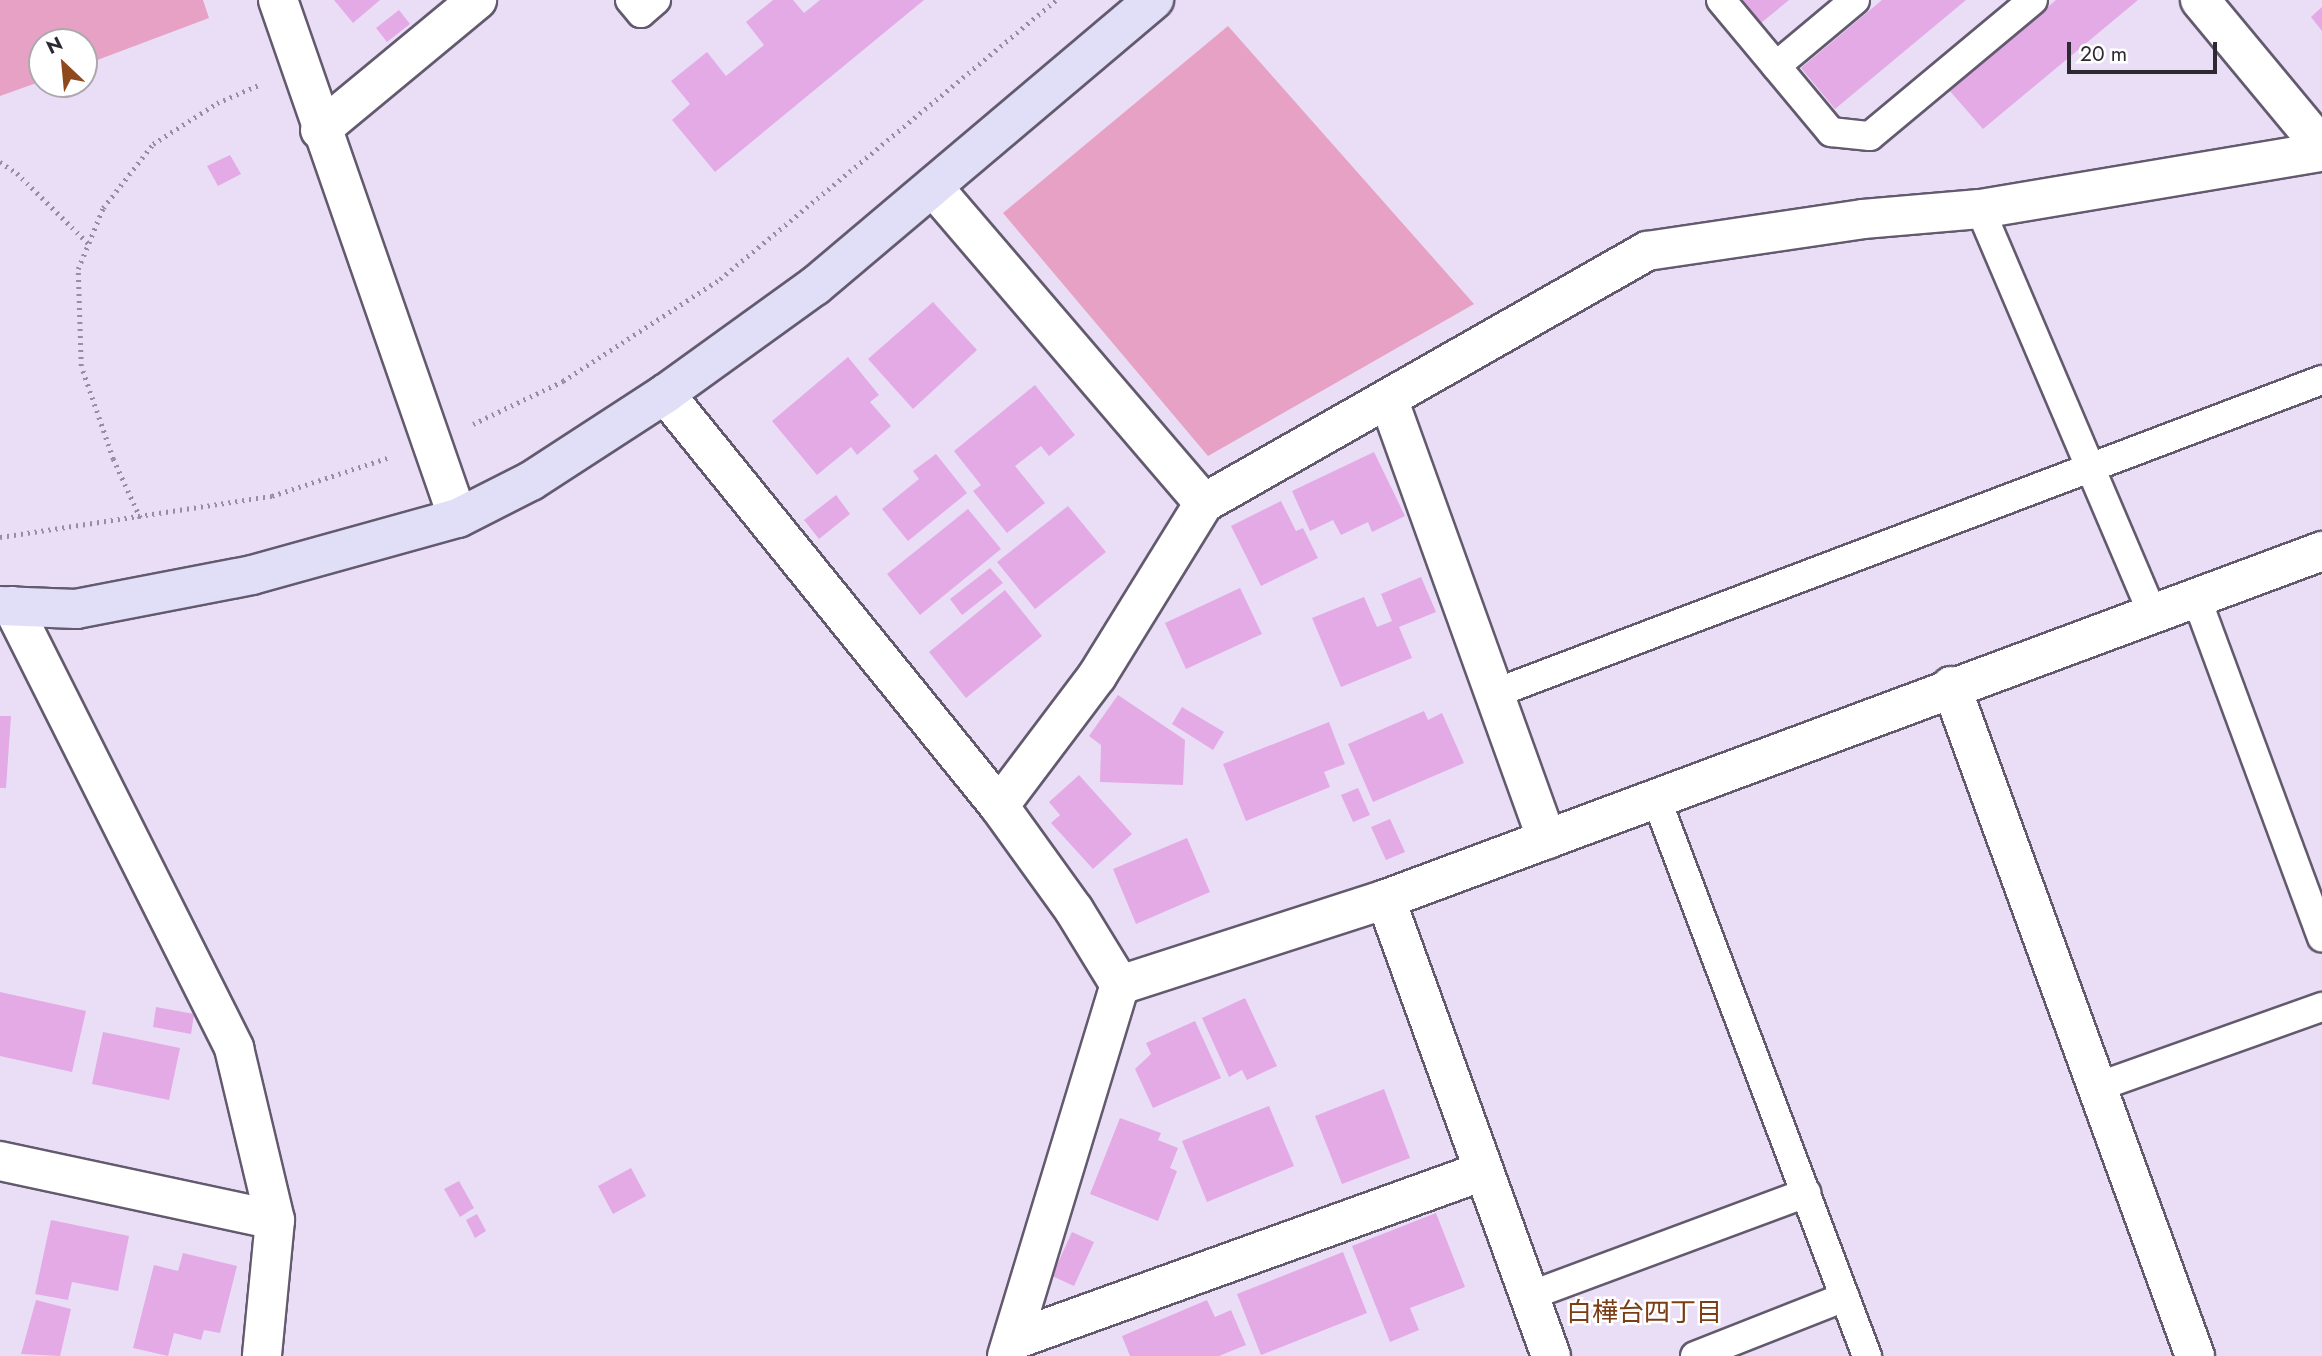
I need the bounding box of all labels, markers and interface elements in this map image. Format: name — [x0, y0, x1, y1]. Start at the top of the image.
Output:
north arrow — [28, 28, 98, 98]
scale bar — [2070, 28, 2220, 72]
text: N — [42, 30, 67, 61]
text: 20 m — [2080, 39, 2127, 69]
district label: 白樺台四丁目 — [1566, 1297, 1722, 1329]

